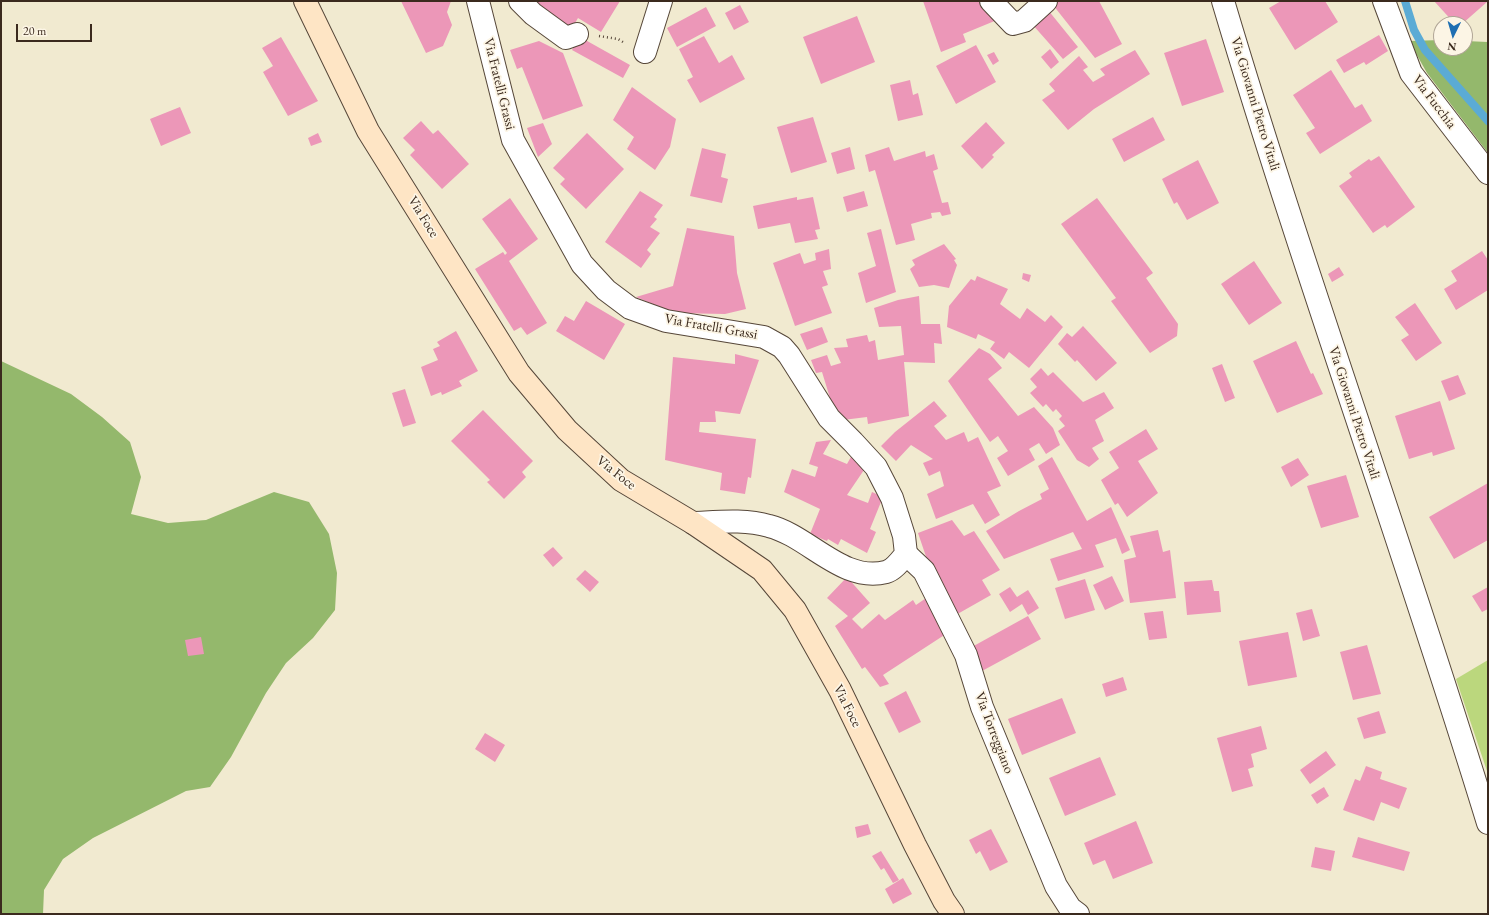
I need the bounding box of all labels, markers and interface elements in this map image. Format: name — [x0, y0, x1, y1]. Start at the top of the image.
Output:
scale bar — [18, 16, 94, 42]
north arrow — [1433, 16, 1473, 56]
text: 20 m — [23, 23, 46, 39]
street label: Via Giovanni Pietro Vitali — [1227, 35, 1283, 173]
street label: Via Fratelli Grassi — [479, 36, 519, 132]
text: N — [1447, 40, 1457, 54]
street label: Via Fucchia — [1408, 72, 1460, 132]
street label: Via Foce — [404, 193, 442, 241]
street label: Via Fratelli Grassi — [663, 311, 759, 343]
street label: Via Giovanni Pietro Vitali — [1325, 345, 1383, 481]
street label: Via Foce — [593, 452, 639, 494]
street label: Via Foce — [829, 682, 865, 730]
street label: Via Torreggiano — [971, 690, 1017, 776]

